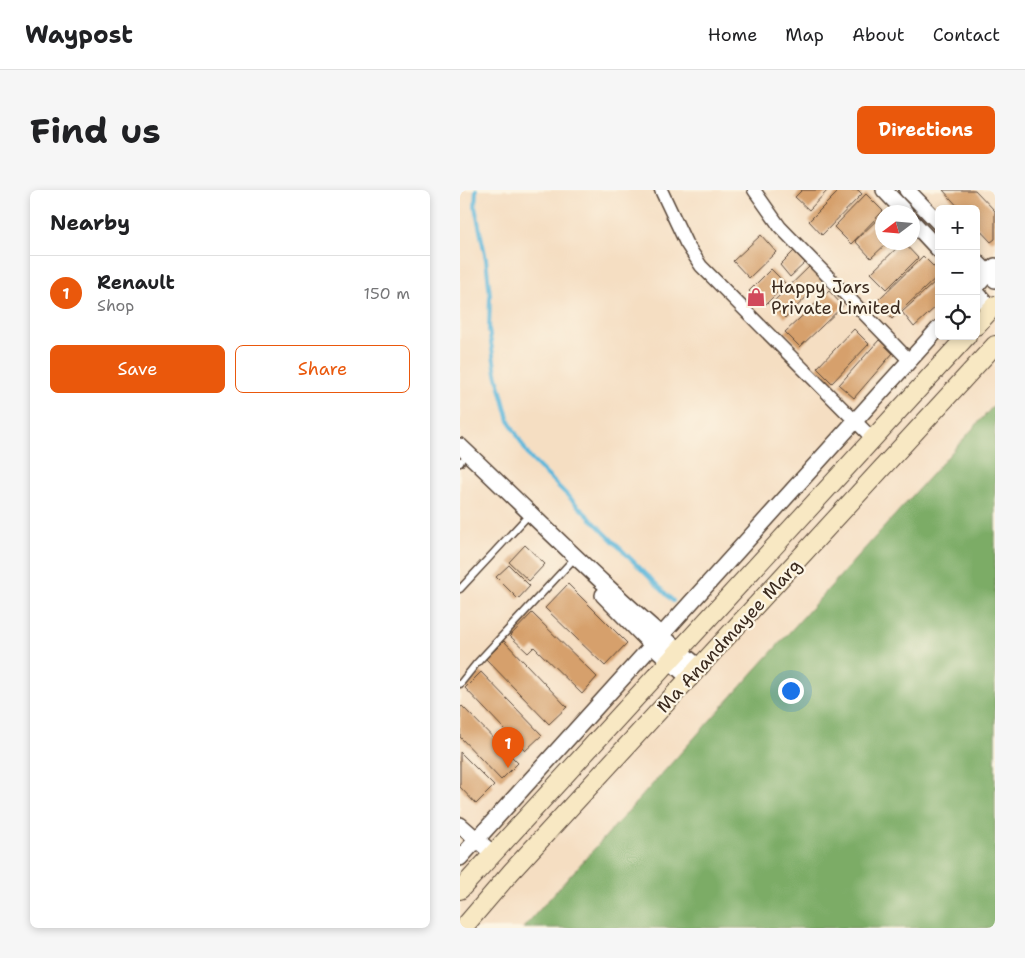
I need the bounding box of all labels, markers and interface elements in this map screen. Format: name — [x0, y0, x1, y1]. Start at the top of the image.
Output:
text: Waypost — [25, 19, 133, 51]
text: Home — [708, 23, 757, 47]
text: Map — [785, 23, 824, 47]
text: About — [852, 23, 905, 47]
text: Contact — [933, 23, 1000, 47]
button: Directions — [857, 106, 995, 154]
text: Find us — [30, 107, 161, 154]
north arrow — [875, 205, 920, 250]
map controls — [935, 205, 980, 340]
button: + — [935, 205, 980, 250]
text: Nearby — [50, 209, 130, 237]
button: − — [935, 250, 980, 295]
text: Renault — [97, 270, 175, 295]
place label: Happy Jars Private Limited — [771, 275, 901, 320]
text: 1 — [62, 283, 70, 304]
text: 150 m — [363, 283, 410, 304]
shop icon: Happy Jars Private Limited — [745, 286, 767, 308]
text: Shop — [97, 295, 134, 316]
button: locate — [935, 295, 980, 340]
button: Save — [50, 345, 225, 393]
button: Share — [235, 345, 410, 393]
street label: Ma Anandmayee Marg — [651, 554, 807, 718]
your location — [778, 678, 804, 704]
pin: 1 — [492, 727, 524, 768]

